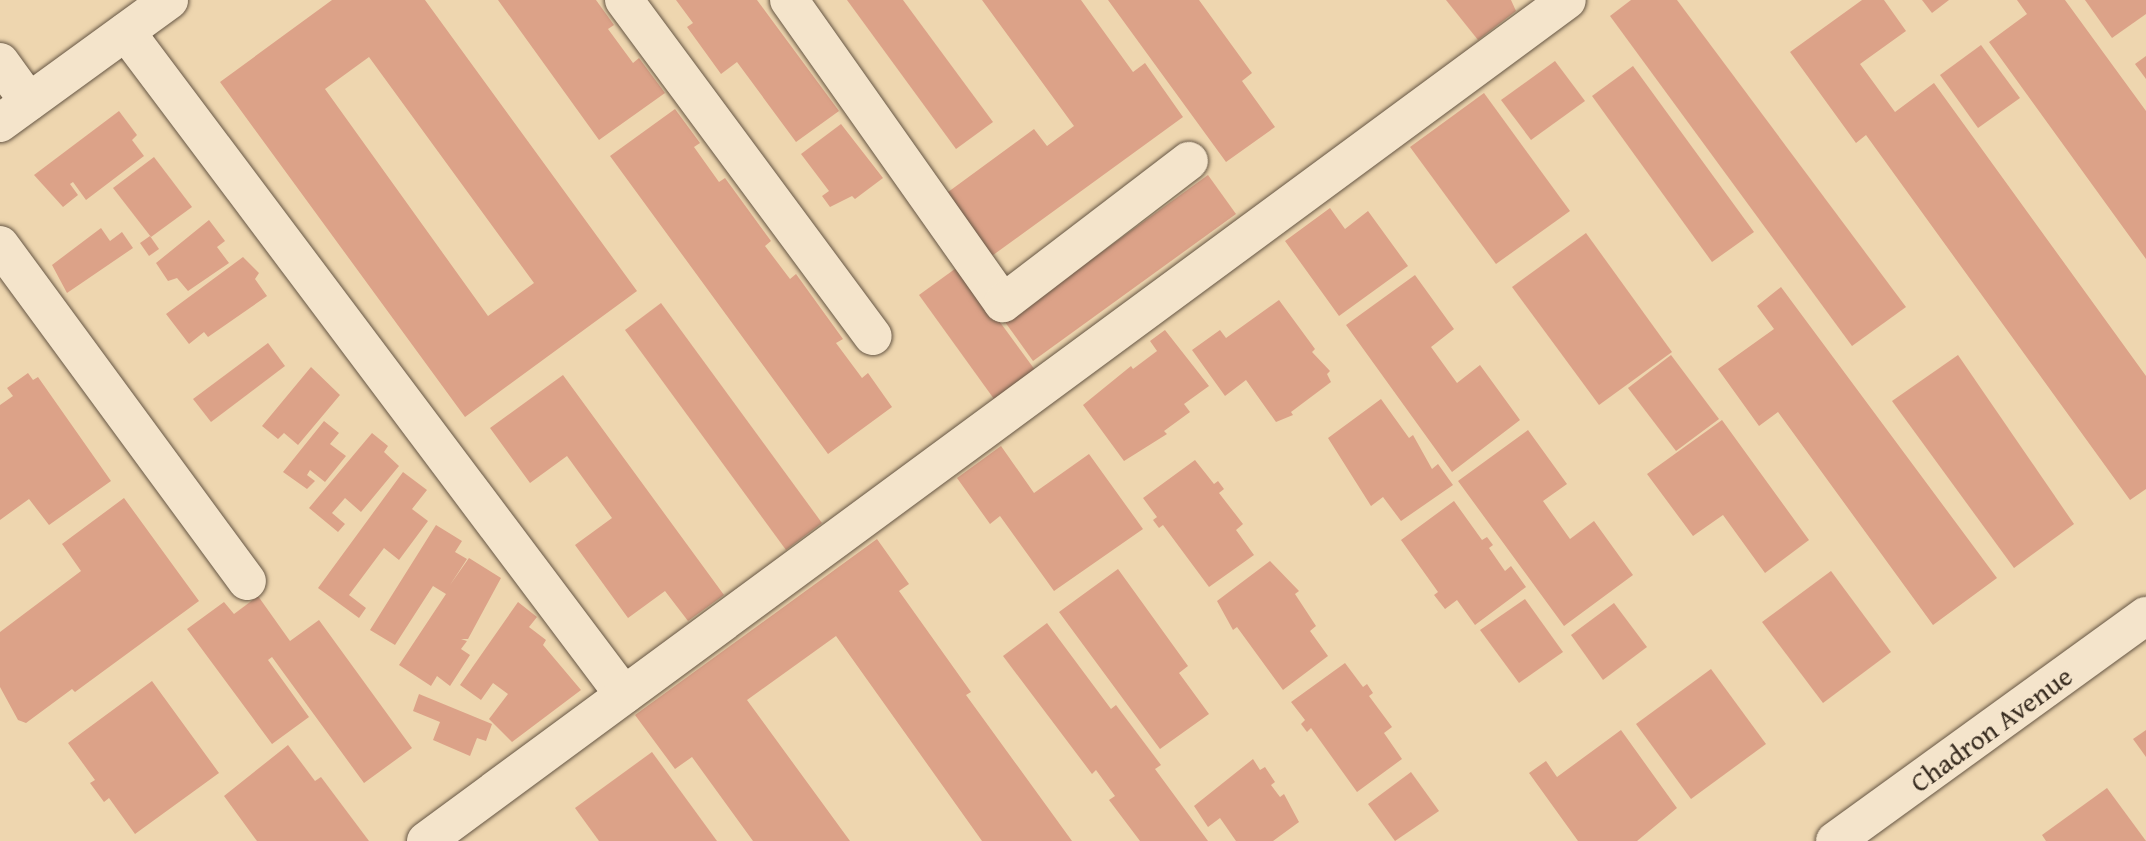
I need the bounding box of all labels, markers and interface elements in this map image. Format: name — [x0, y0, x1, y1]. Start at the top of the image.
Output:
street label: Chadron Avenue — [1903, 659, 2079, 799]

